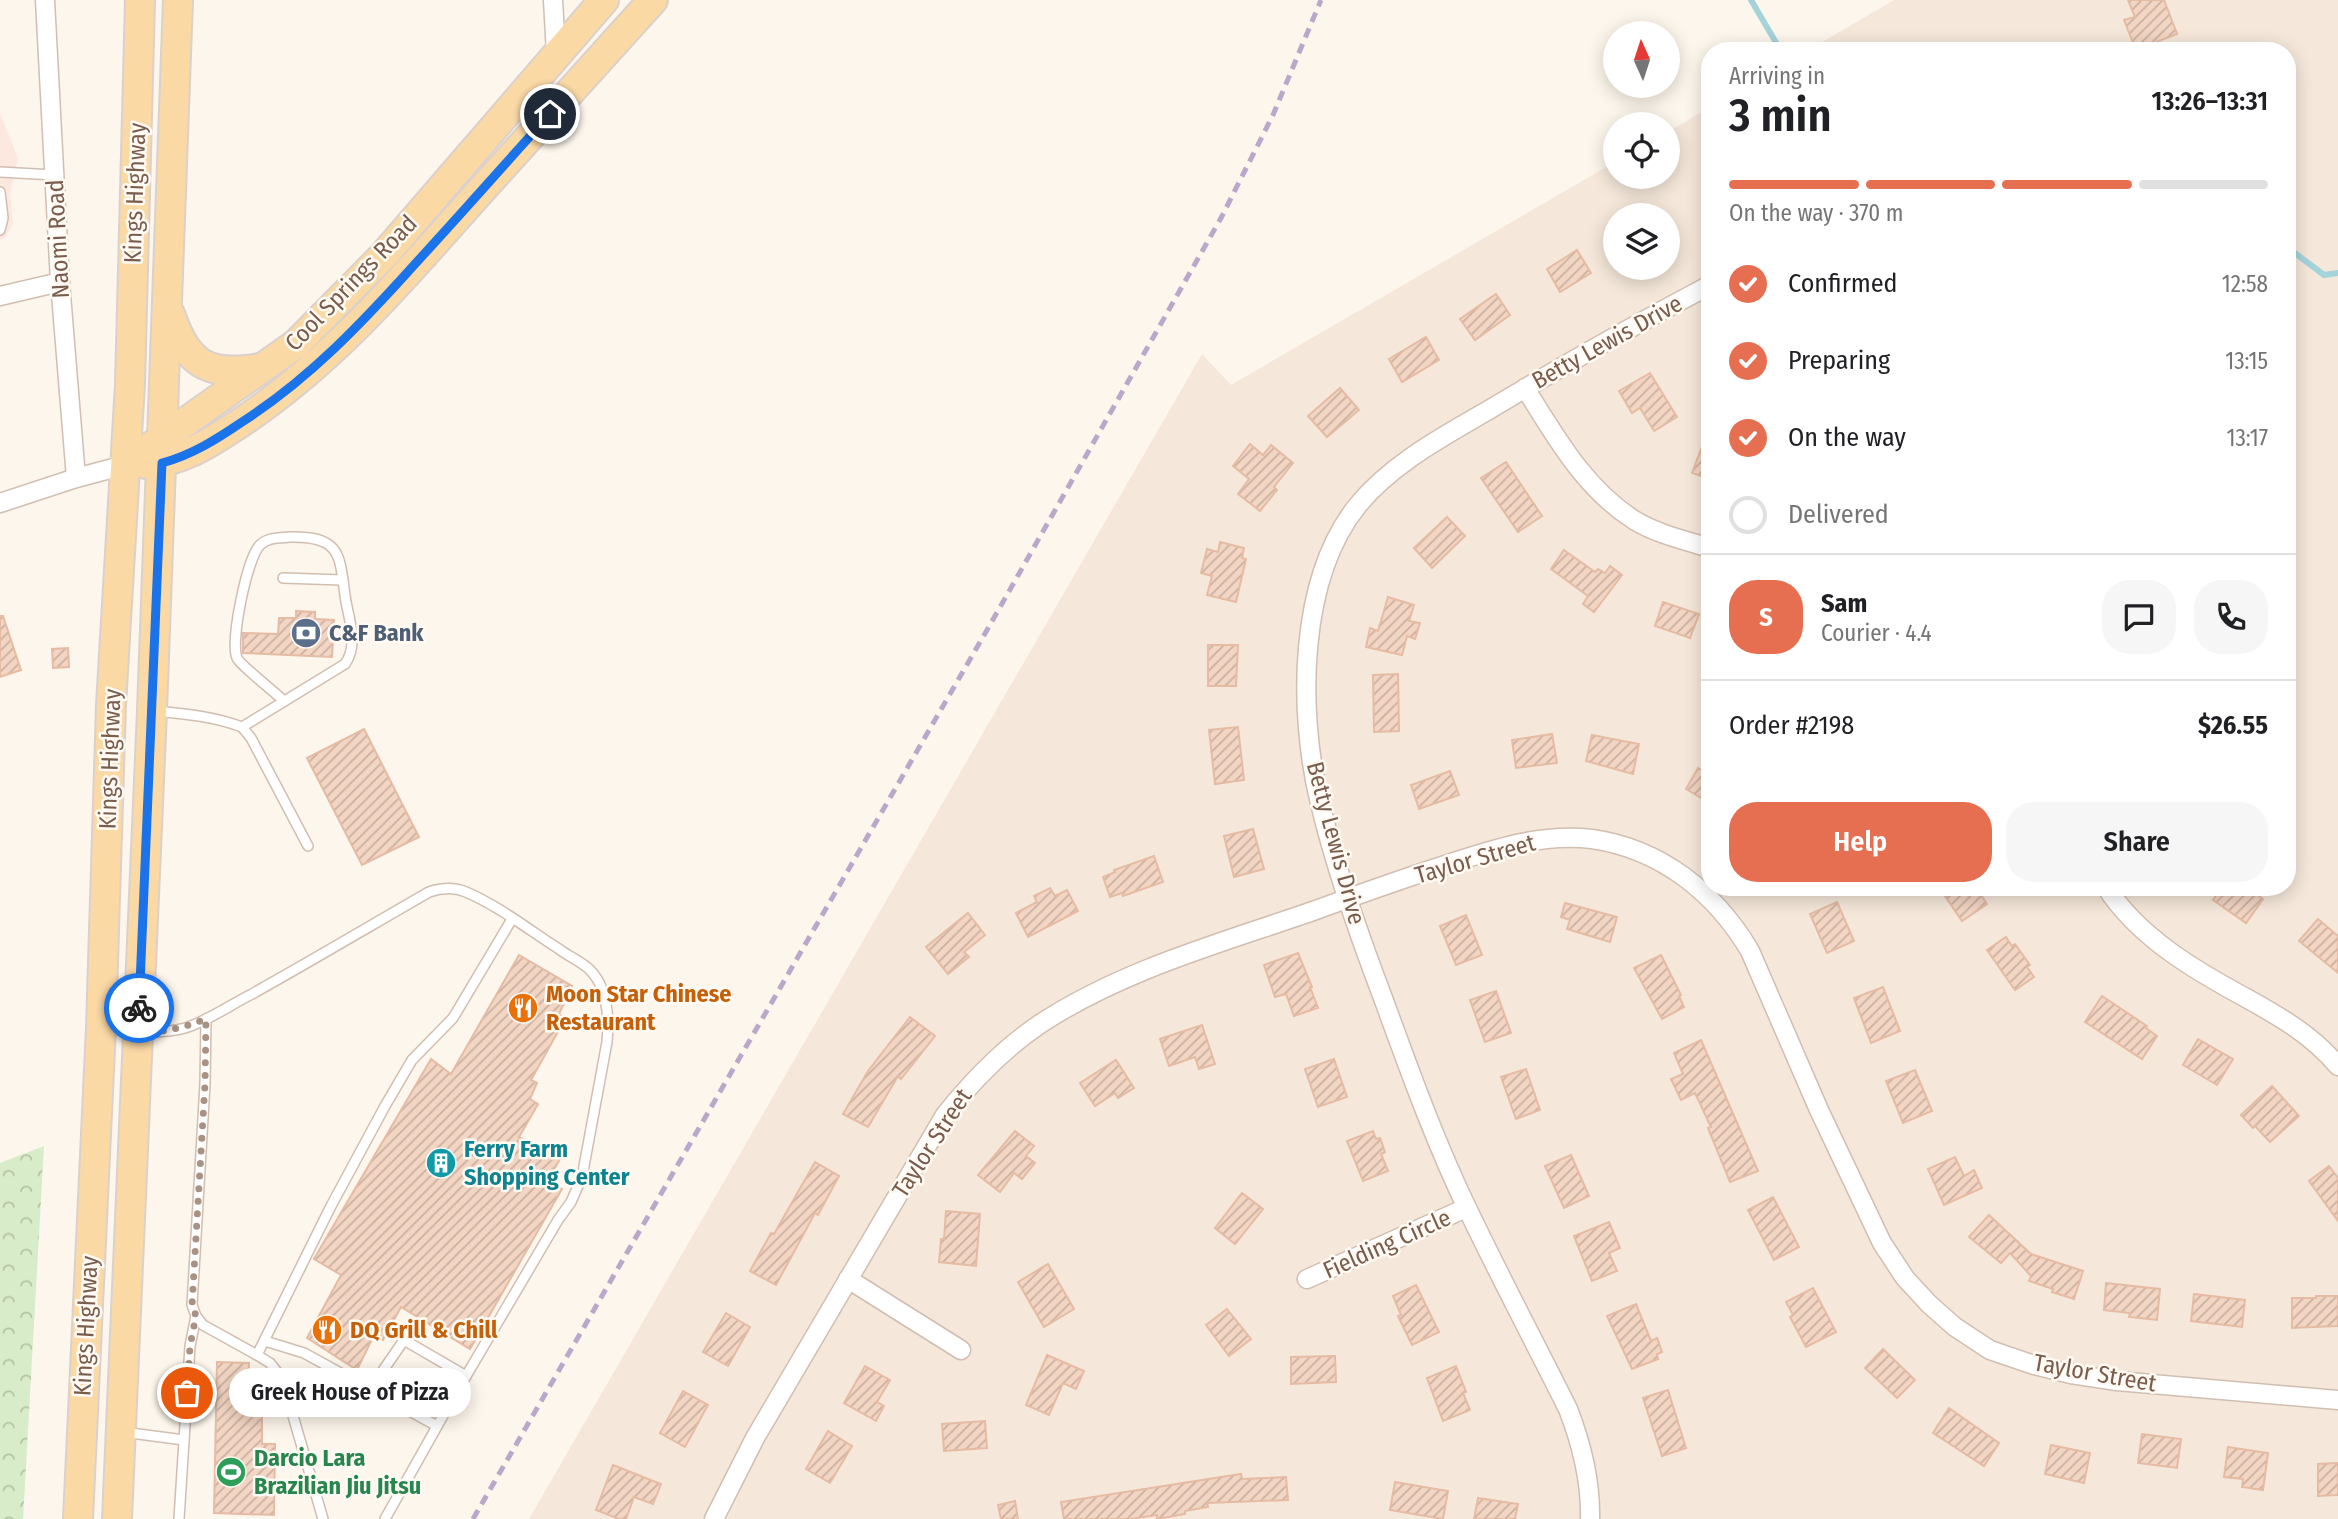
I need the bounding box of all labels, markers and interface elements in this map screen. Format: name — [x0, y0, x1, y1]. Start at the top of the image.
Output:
north arrow — [1603, 21, 1680, 98]
map controls — [1603, 21, 1680, 280]
text: Arriving in — [1729, 62, 1825, 90]
pin — [520, 84, 580, 144]
text: 13:26–13:31 — [2152, 86, 2268, 117]
text: 3 min — [1729, 88, 1832, 143]
icon: home — [531, 95, 569, 133]
button: locate — [1603, 112, 1680, 189]
street label: Kings Highway — [119, 122, 151, 264]
street label: Naomi Road — [41, 179, 75, 299]
text: On the way · 370 m — [1729, 199, 1903, 227]
button: layers — [1603, 203, 1680, 280]
street label: Cool Springs Road — [279, 209, 423, 357]
icon: check — [1729, 265, 1767, 303]
text: Confirmed — [1788, 268, 1898, 299]
text: 12:58 — [2222, 270, 2268, 298]
street label: Betty Lewis Drive — [1527, 289, 1687, 395]
icon: check — [1729, 342, 1767, 380]
text: Preparing — [1788, 345, 1890, 376]
text: 13:15 — [2225, 347, 2268, 375]
icon: check — [1729, 419, 1767, 457]
text: On the way — [1788, 422, 1906, 453]
text: 13:17 — [2226, 424, 2268, 452]
text: Delivered — [1788, 499, 1889, 530]
button: chat — [2102, 580, 2176, 654]
button: phone — [2194, 580, 2268, 654]
text: Sam — [1821, 588, 1867, 619]
text: S — [1759, 602, 1773, 633]
bank icon: C&F Bank — [289, 616, 323, 650]
place label: C&F Bank — [329, 619, 424, 647]
text: Courier · 4.4 — [1821, 619, 1932, 647]
street label: Kings Highway — [94, 688, 126, 830]
text: Order #2198 — [1729, 710, 1854, 741]
text: $26.55 — [2198, 710, 2268, 741]
street label: Betty Lewis Drive — [1301, 759, 1371, 927]
button: Help — [1729, 802, 1992, 882]
button: Share — [2006, 802, 2268, 882]
street label: Taylor Street — [1412, 828, 1539, 890]
courier — [104, 973, 174, 1043]
place label: Moon Star Chinese Restaurant — [546, 980, 731, 1036]
icon: bike — [120, 989, 158, 1027]
restaurant icon: Moon Star Chinese Restaurant — [506, 991, 540, 1025]
street label: Taylor Street — [887, 1083, 978, 1203]
place label: Ferry Farm Shopping Center — [464, 1135, 630, 1191]
building icon: Ferry Farm Shopping Center — [424, 1146, 458, 1180]
street label: Fielding Circle — [1319, 1203, 1455, 1285]
street label: Kings Highway — [68, 1255, 104, 1397]
restaurant icon: DQ Grill & Chill — [310, 1313, 344, 1347]
place label: DQ Grill & Chill — [350, 1316, 498, 1344]
street label: Taylor Street — [2032, 1348, 2159, 1398]
pin — [157, 1363, 217, 1423]
callout: Greek House of Pizza — [229, 1368, 471, 1418]
icon: bag — [168, 1374, 206, 1412]
text: Greek House of Pizza — [251, 1378, 449, 1406]
place label: Darcio Lara Brazilian Jiu Jitsu — [254, 1444, 421, 1500]
sports icon: Darcio Lara Brazilian Jiu Jitsu — [214, 1455, 248, 1489]

